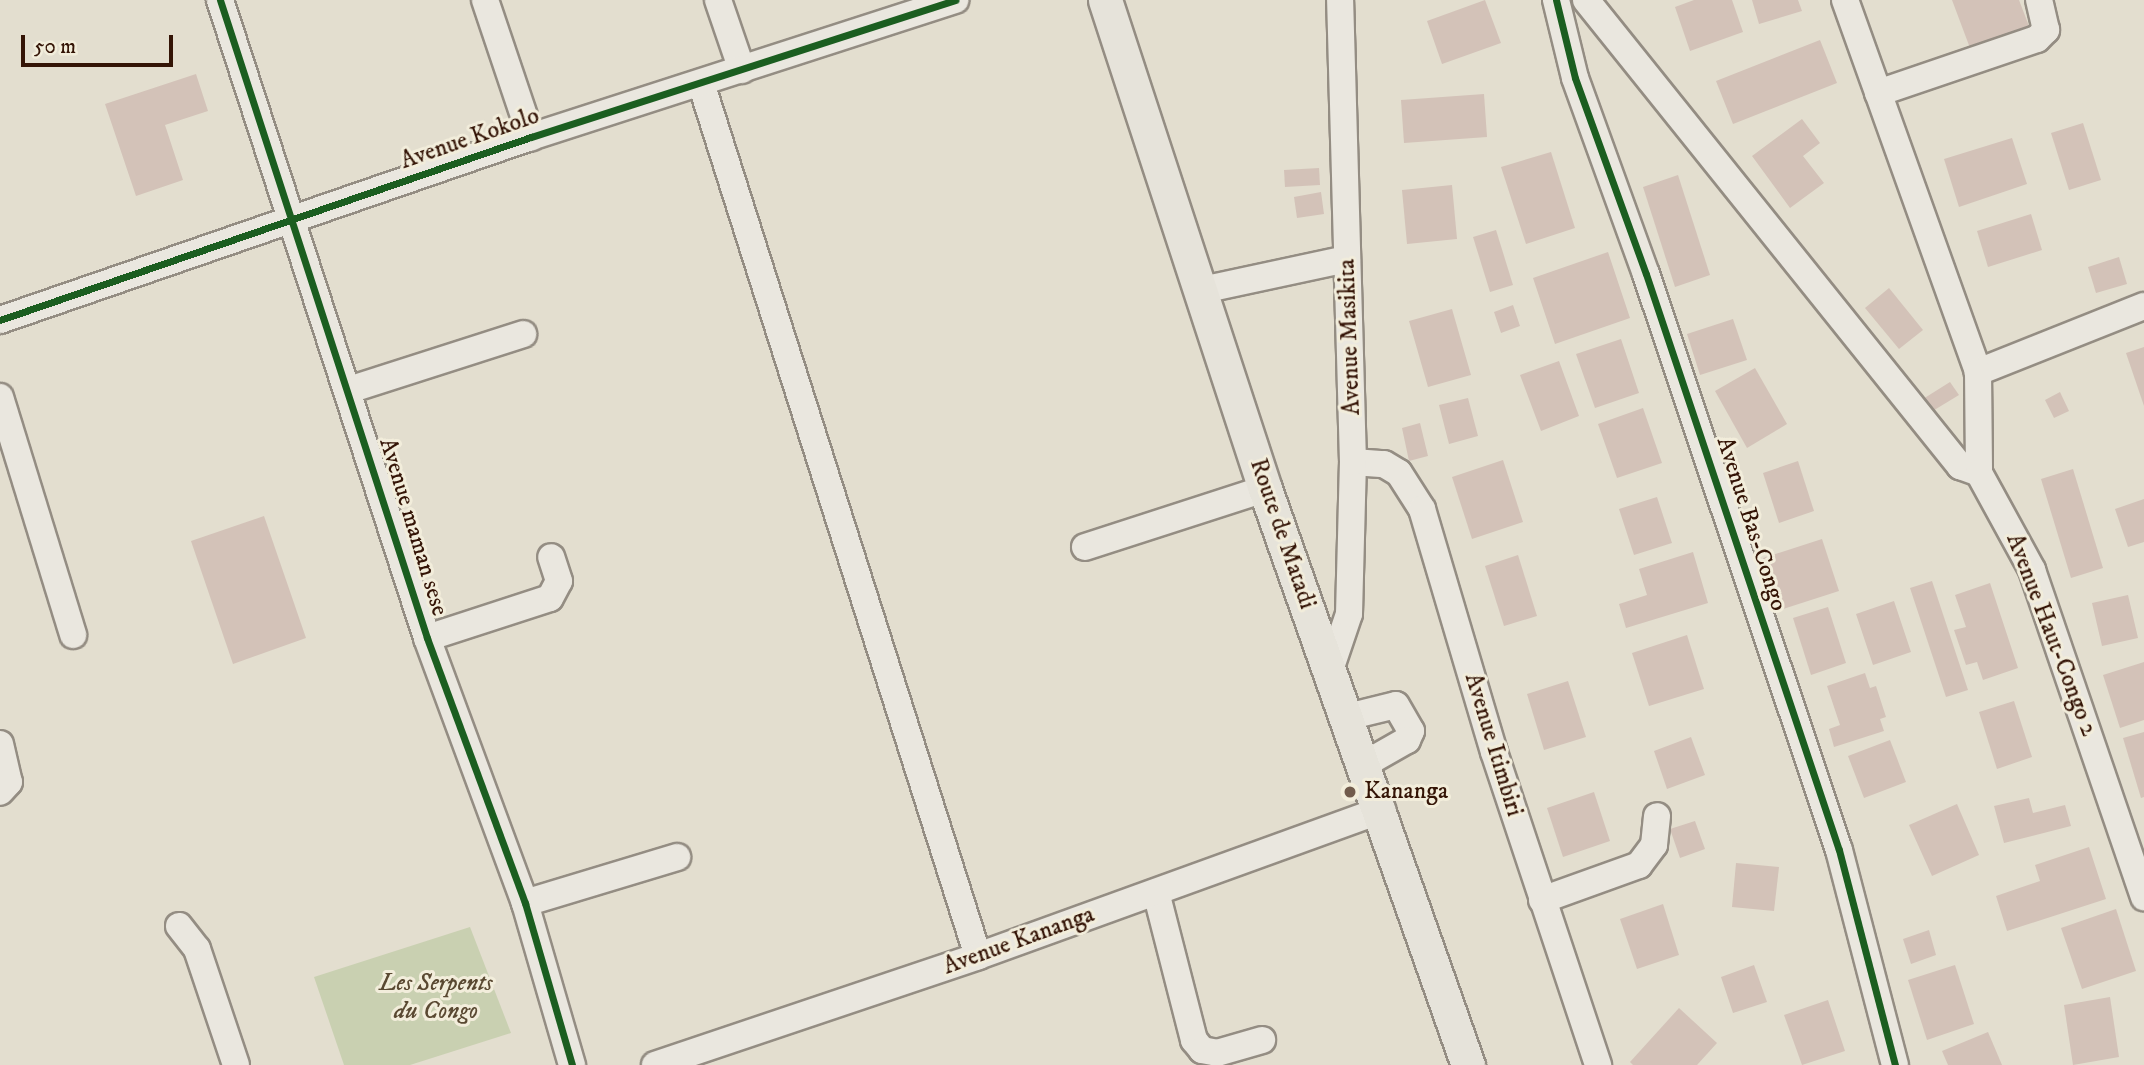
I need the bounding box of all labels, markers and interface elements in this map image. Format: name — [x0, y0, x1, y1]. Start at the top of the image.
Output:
scale bar — [24, 21, 177, 65]
text: 50 m — [34, 34, 76, 60]
street label: Avenue Kokolo — [397, 102, 543, 176]
street label: Avenue Masikita — [1333, 258, 1367, 416]
street label: Avenue Bas-Congo — [1709, 433, 1793, 615]
street label: Avenue maman sese — [372, 435, 454, 619]
street label: Route de Matadi — [1243, 455, 1321, 613]
street label: Avenue Haut-Congo 2 — [1999, 530, 2103, 740]
street label: Avenue Itimbiri — [1458, 670, 1528, 820]
place label: Kananga — [1364, 778, 1448, 806]
marker: Kananga — [1342, 784, 1358, 800]
street label: Avenue Kananga — [940, 900, 1098, 982]
park label: Les Serpents du Congo — [379, 970, 493, 1026]

